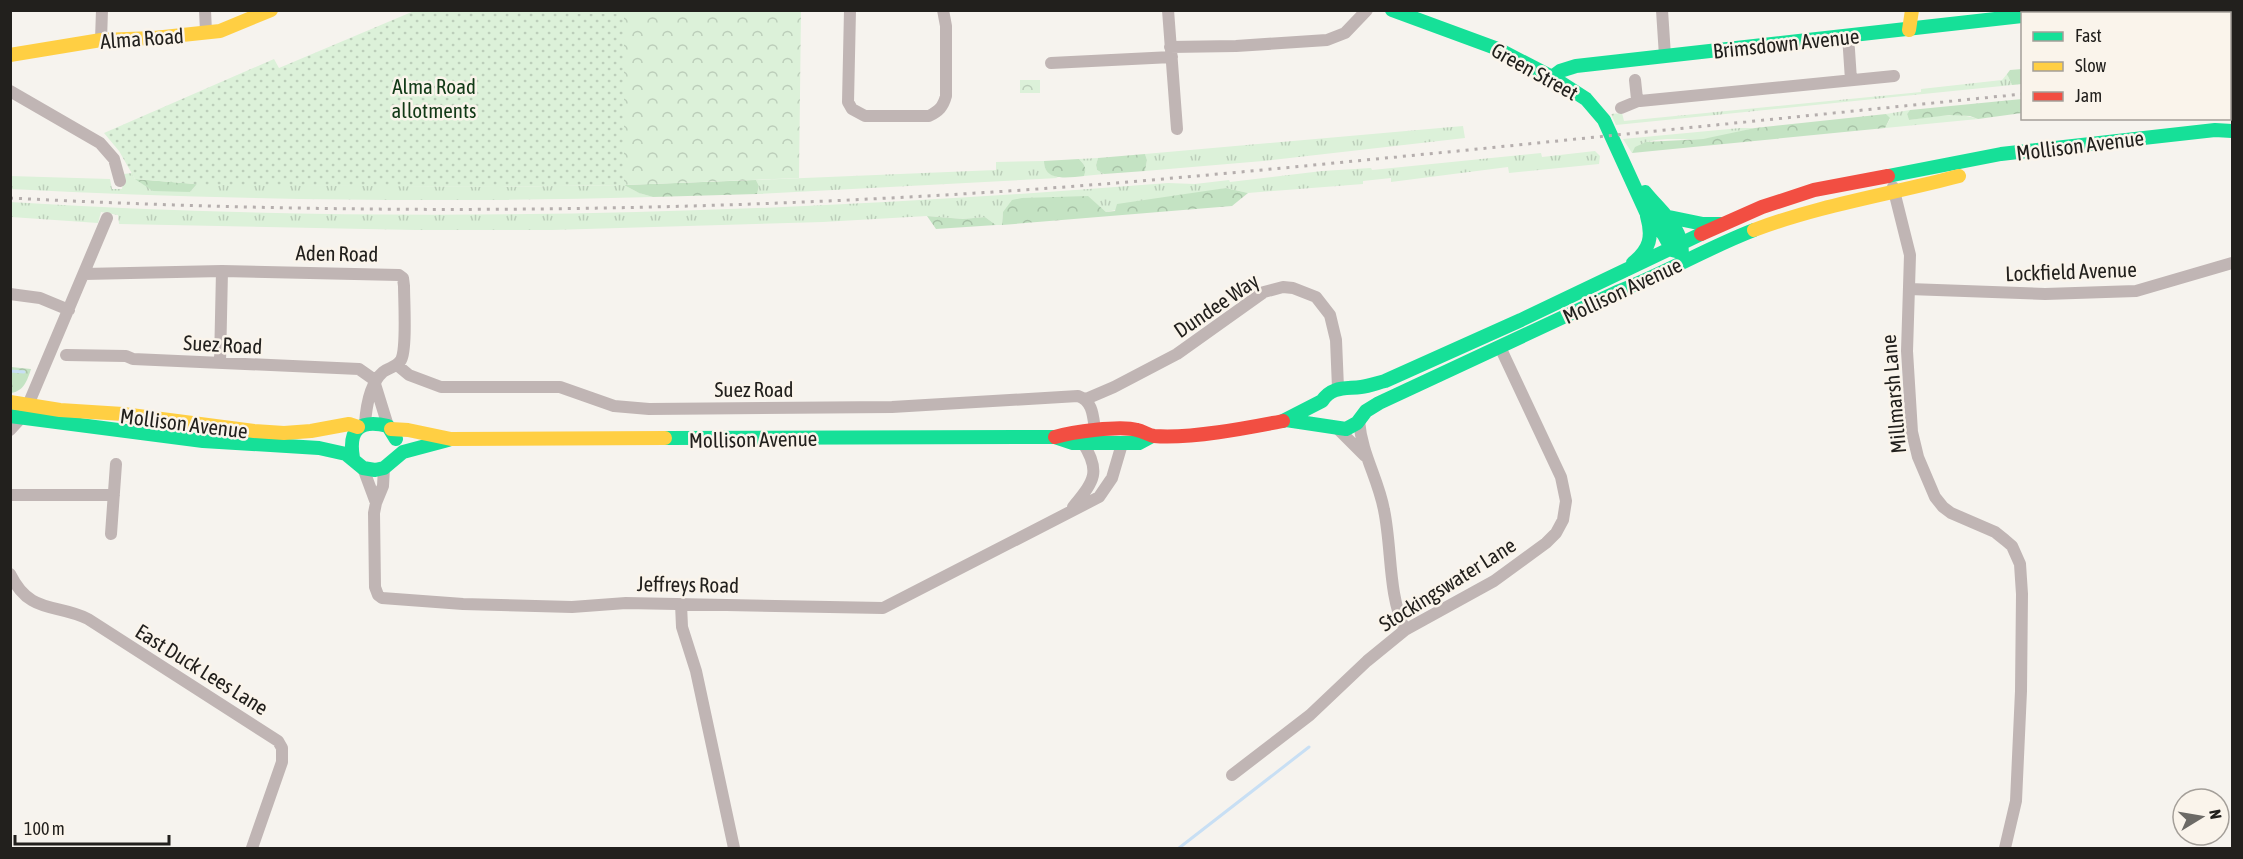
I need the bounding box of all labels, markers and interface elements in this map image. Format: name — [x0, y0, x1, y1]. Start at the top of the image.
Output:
legend — [2021, 12, 2231, 120]
street label: Alma Road — [99, 23, 185, 53]
street label: Brimsdown Avenue — [1712, 23, 1860, 63]
text: Fast — [2075, 25, 2102, 46]
street label: Green Street — [1487, 37, 1583, 105]
text: Slow — [2075, 55, 2106, 76]
park label: Alma Road allotments — [392, 74, 476, 122]
text: Jam — [2075, 85, 2102, 106]
street label: Mollison Avenue — [2015, 125, 2145, 165]
street label: Aden Road — [295, 240, 379, 266]
street label: Mollison Avenue — [1559, 252, 1685, 328]
street label: Lockfield Avenue — [2005, 257, 2137, 285]
street label: Dundee Way — [1169, 268, 1263, 342]
street label: Suez Road — [183, 330, 263, 358]
street label: Millmarsh Lane — [1876, 334, 1910, 454]
street label: Suez Road — [714, 377, 794, 401]
street label: Mollison Avenue — [119, 403, 249, 443]
street label: Mollison Avenue — [689, 426, 817, 452]
street label: Stockingswater Lane — [1374, 532, 1520, 636]
street label: Jeffreys Road — [637, 571, 739, 597]
street label: East Duck Lees Lane — [131, 619, 273, 719]
north arrow — [2171, 787, 2231, 847]
scale bar — [15, 808, 170, 846]
text: N — [2206, 808, 2225, 820]
text: 100 m — [24, 818, 65, 839]

